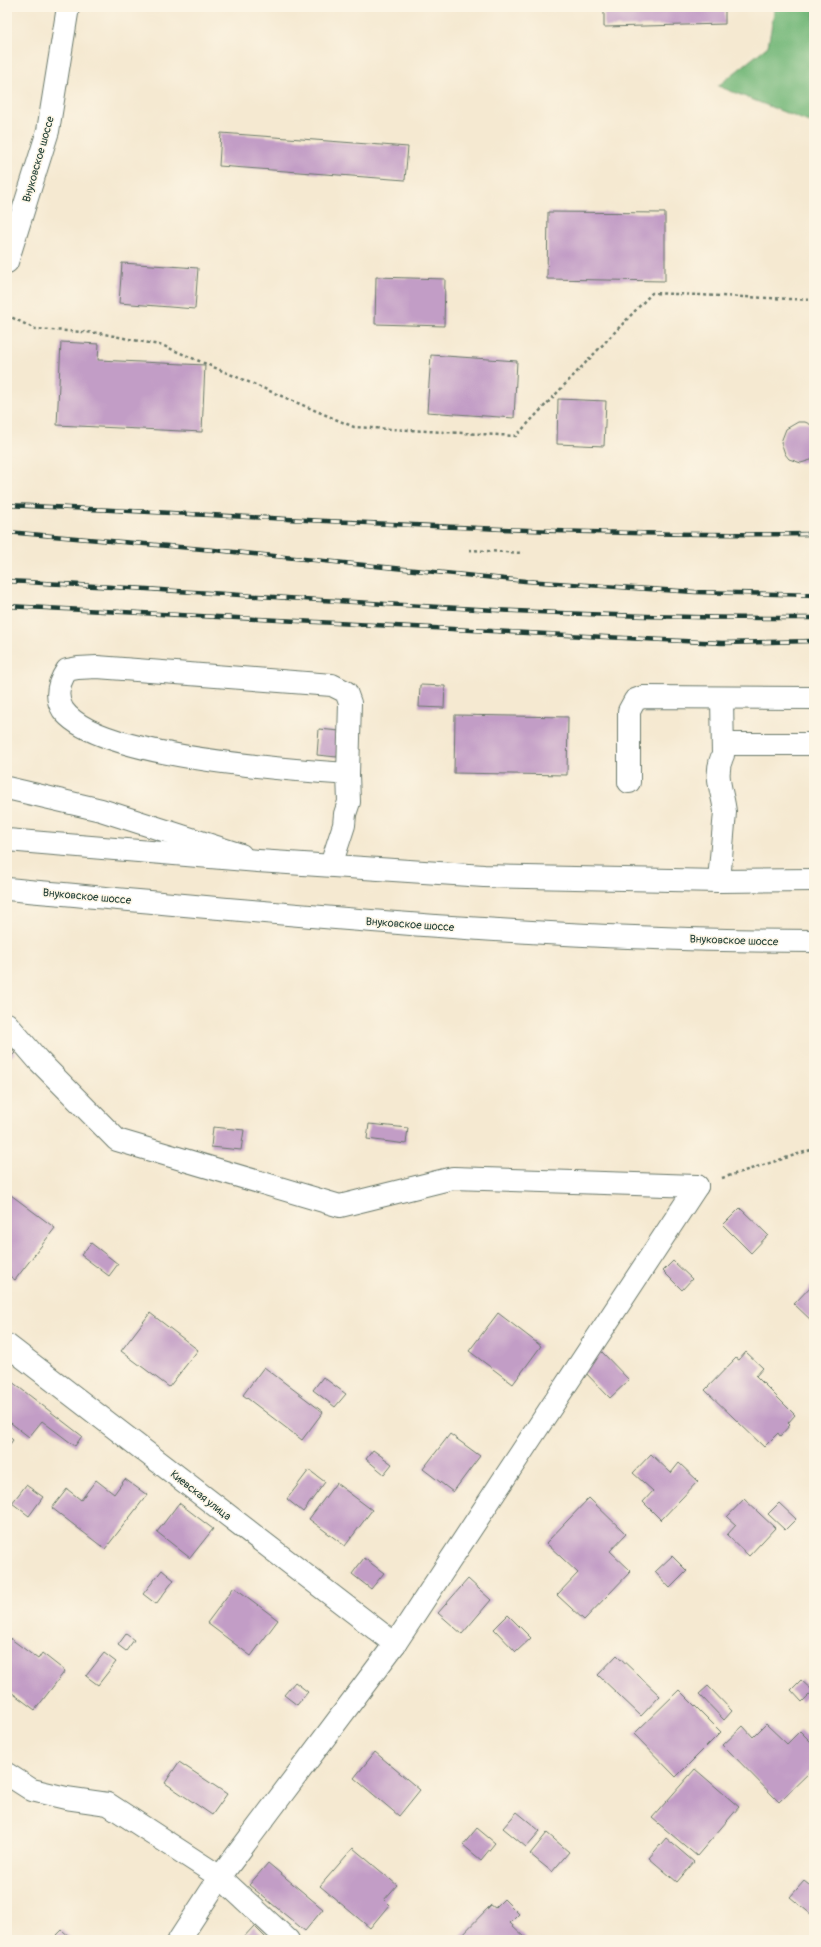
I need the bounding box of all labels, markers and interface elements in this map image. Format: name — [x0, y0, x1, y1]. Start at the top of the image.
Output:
street label: Внуковское шоссе — [20, 114, 57, 204]
street label: Внуковское шоссе — [42, 886, 132, 907]
street label: Внуковское шоссе — [365, 915, 455, 934]
street label: Внуковское шоссе — [689, 932, 779, 949]
street label: Киевская улица — [168, 1468, 234, 1523]

